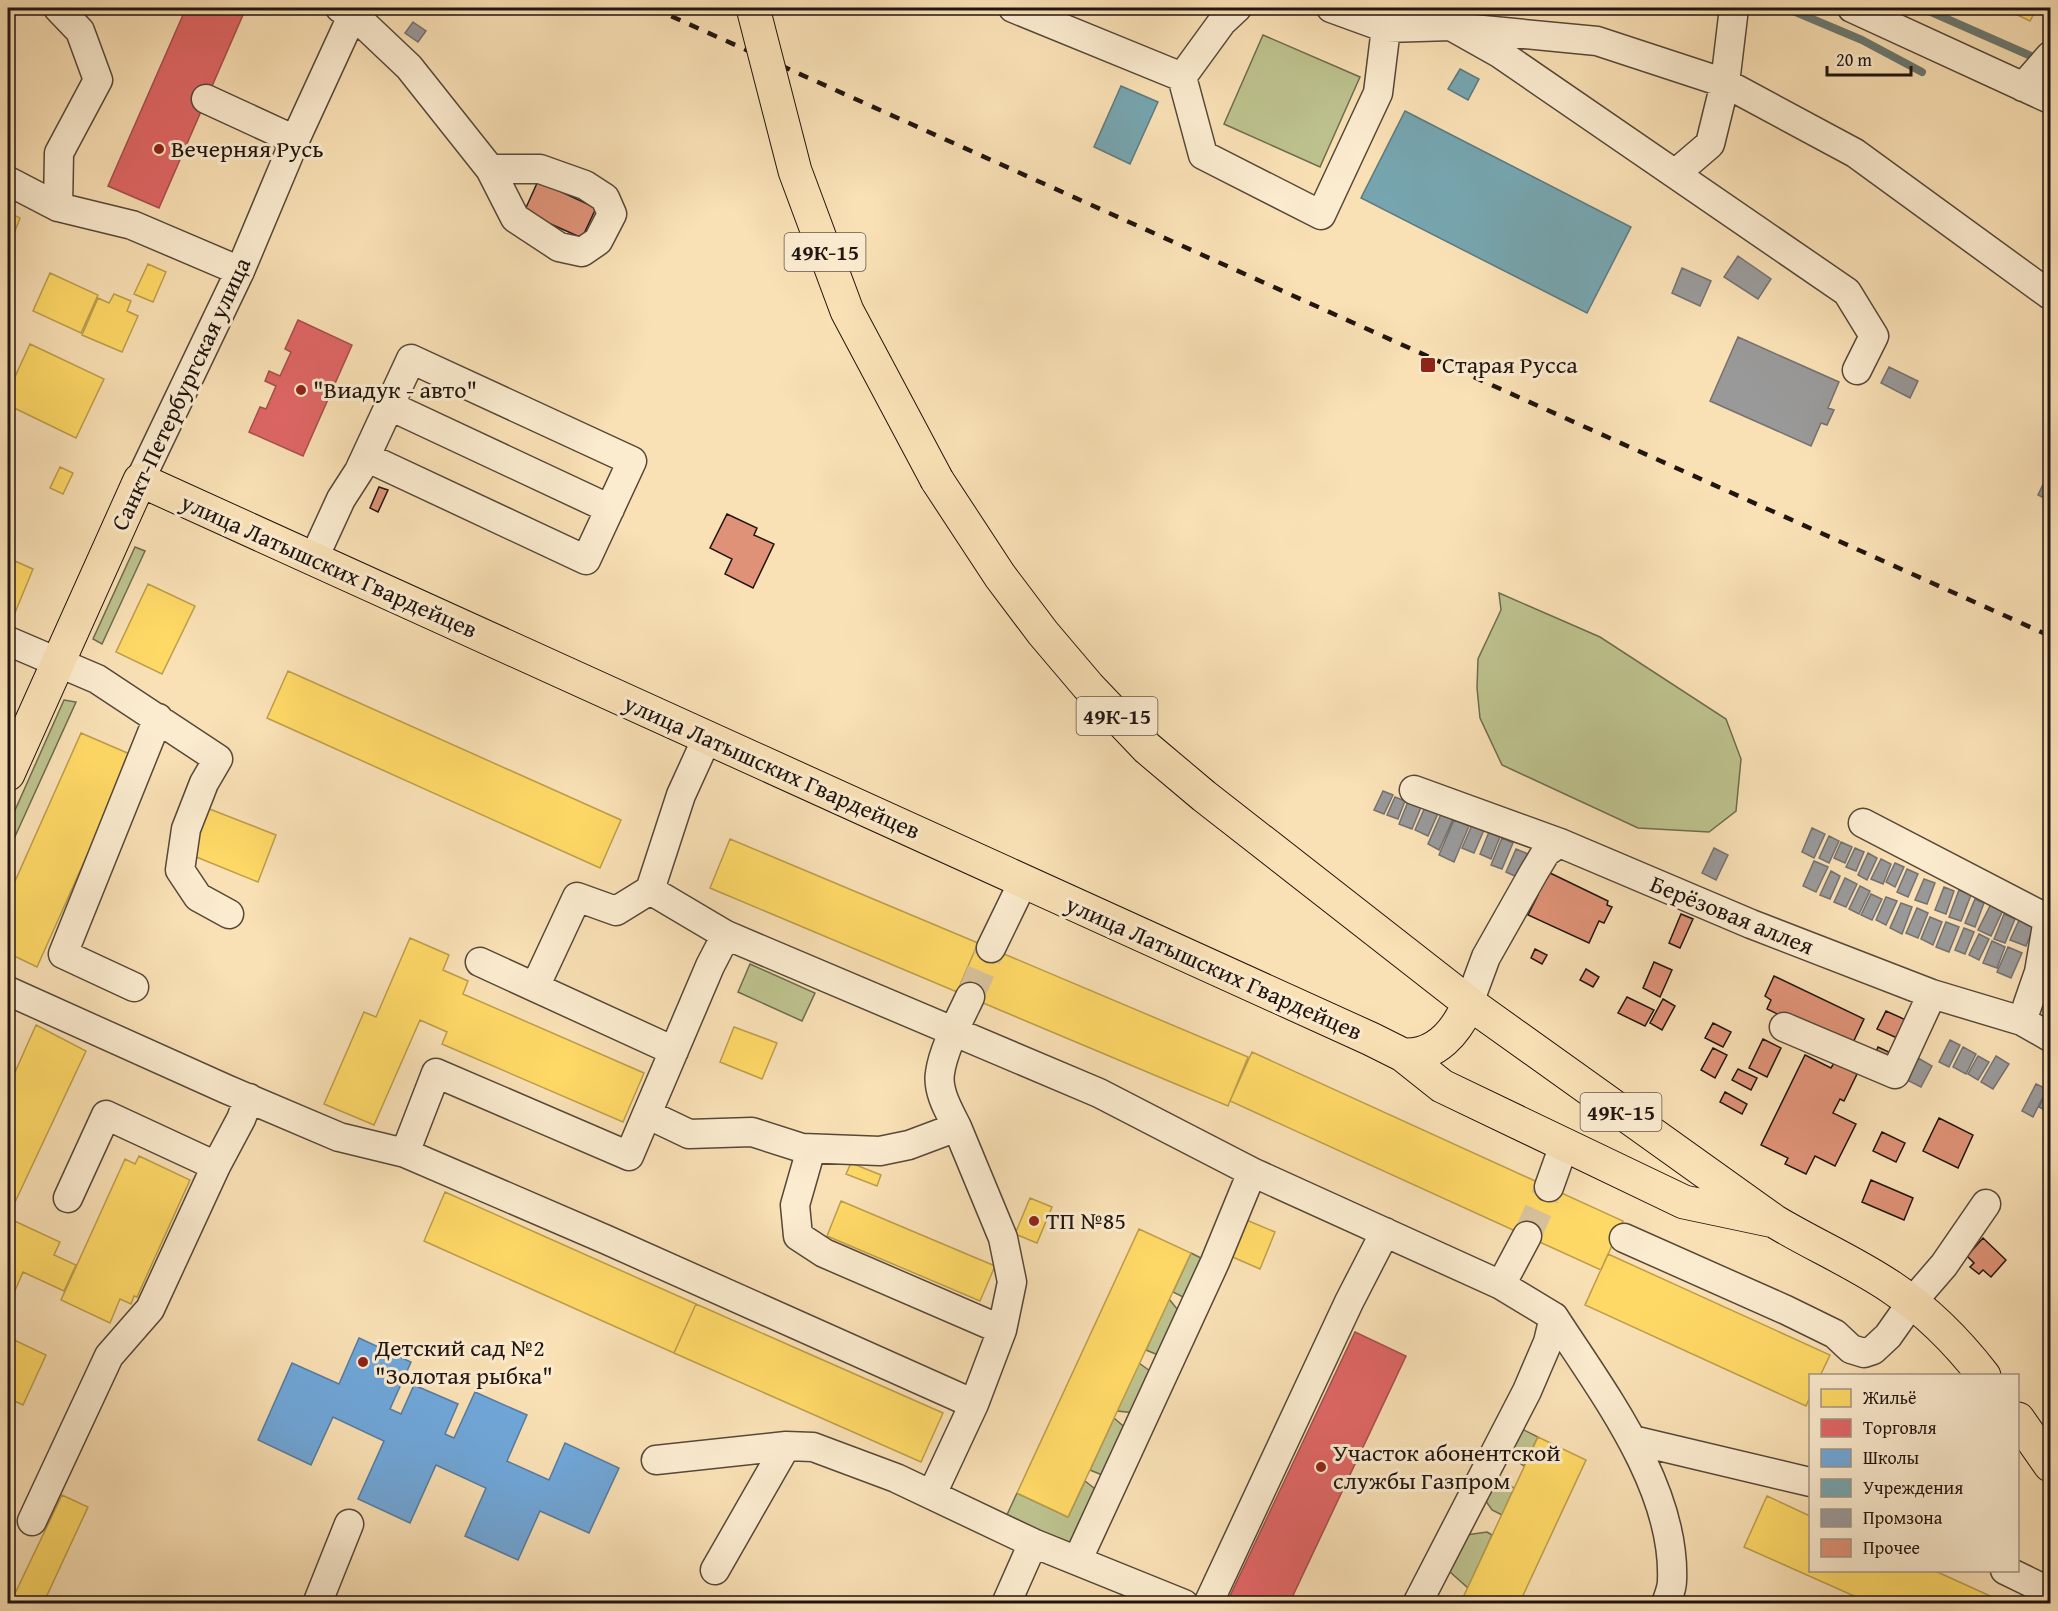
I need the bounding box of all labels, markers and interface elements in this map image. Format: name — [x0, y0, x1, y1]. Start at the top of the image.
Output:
scale bar — [1827, 39, 1911, 77]
text: 20 m — [1836, 46, 1872, 73]
place label: Вечерняя Русь — [171, 131, 324, 166]
marker: Вечерняя Русь — [152, 142, 166, 156]
road number: 49К-15 — [784, 233, 866, 271]
street label: Санкт-Петербургская улица — [102, 251, 260, 536]
place label: Старая Русса — [1442, 347, 1578, 382]
marker: Старая Русса — [1419, 356, 1437, 374]
place label: "Виадук - авто" — [313, 372, 477, 407]
marker: "Виадук - авто" — [294, 383, 308, 397]
street label: улица Латышских Гвардейцев — [174, 484, 483, 647]
street label: улица Латышских Гвардейцев — [617, 685, 926, 848]
road number: 49К-15 — [1076, 697, 1158, 735]
street label: Берёзовая аллея — [1645, 866, 1819, 963]
street label: улица Латышских Гвардейцев — [1059, 886, 1368, 1049]
road number: 49К-15 — [1580, 1093, 1662, 1131]
place label: ТП №85 — [1046, 1203, 1126, 1238]
marker: ТП №85 — [1027, 1214, 1041, 1228]
place label: Детский сад №2 "Золотая рыбка" — [374, 1330, 553, 1393]
marker: Детский сад №2 "Золотая рыбка" — [356, 1355, 370, 1369]
legend — [1809, 1374, 2019, 1572]
text: Жильё — [1862, 1384, 1917, 1411]
text: Торговля — [1863, 1414, 1937, 1441]
place label: Участок абонентской службы Газпром — [1333, 1435, 1561, 1498]
text: Школы — [1863, 1444, 1920, 1471]
marker: Участок абонентской службы Газпром — [1314, 1460, 1328, 1474]
text: Учреждения — [1863, 1474, 1963, 1501]
text: Промзона — [1863, 1504, 1943, 1531]
text: Прочее — [1863, 1534, 1920, 1561]

